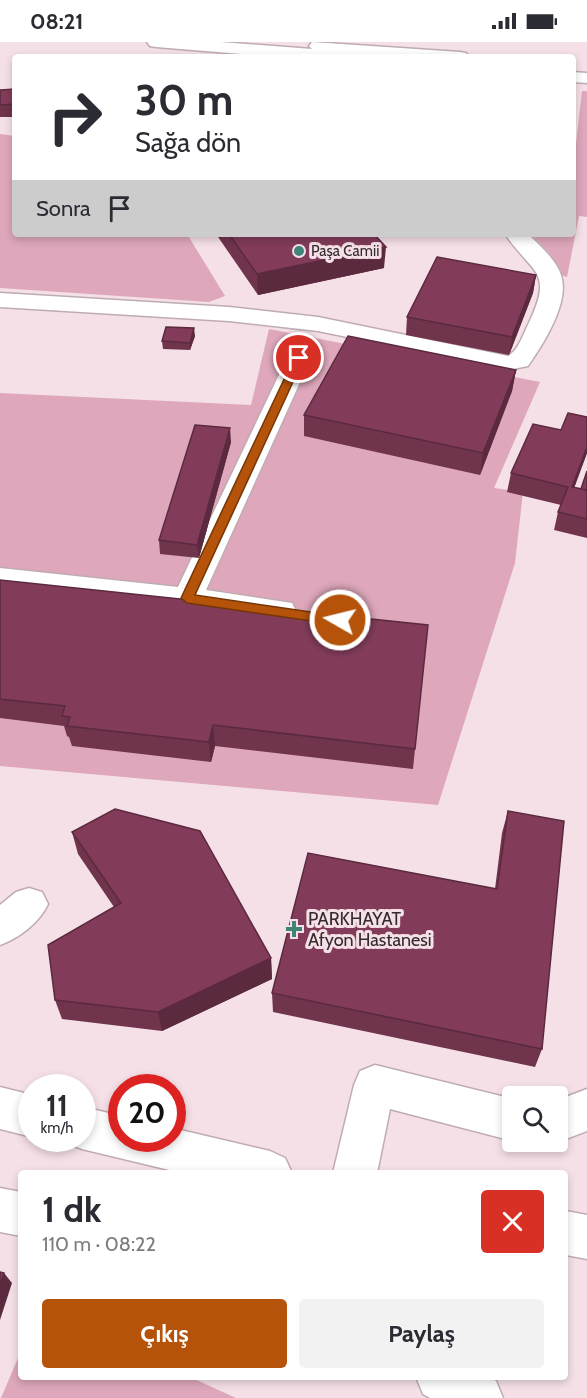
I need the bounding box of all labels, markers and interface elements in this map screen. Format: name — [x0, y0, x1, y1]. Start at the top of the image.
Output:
text: 08:21 — [30, 8, 83, 35]
text: 30 m — [135, 74, 233, 126]
icon: right — [36, 78, 114, 156]
text: Sağa dön — [135, 126, 241, 159]
icon: arrive — [103, 192, 136, 225]
text: Sonra — [36, 195, 91, 222]
place label: Paşa Camii — [311, 242, 379, 260]
marker: Paşa Camii — [292, 244, 306, 258]
pin — [273, 332, 324, 383]
icon: arrive — [282, 341, 315, 374]
position arrow — [308, 588, 372, 652]
place label: PARKHAYAT Afyon Hastanesi — [308, 908, 432, 951]
marker: PARKHAYAT Afyon Hastanesi — [285, 920, 303, 938]
speed limit sign: 20 — [108, 1074, 186, 1152]
map controls — [502, 1086, 568, 1152]
button: search — [502, 1086, 568, 1152]
text: 11 — [46, 1087, 68, 1124]
text: km/h — [41, 1119, 73, 1137]
text: 1 dk — [42, 1187, 101, 1231]
button: close — [481, 1190, 544, 1253]
text: 110 m · 08:22 — [42, 1232, 156, 1256]
button: Çıkış — [42, 1299, 287, 1368]
button: Paylaş — [299, 1299, 544, 1368]

